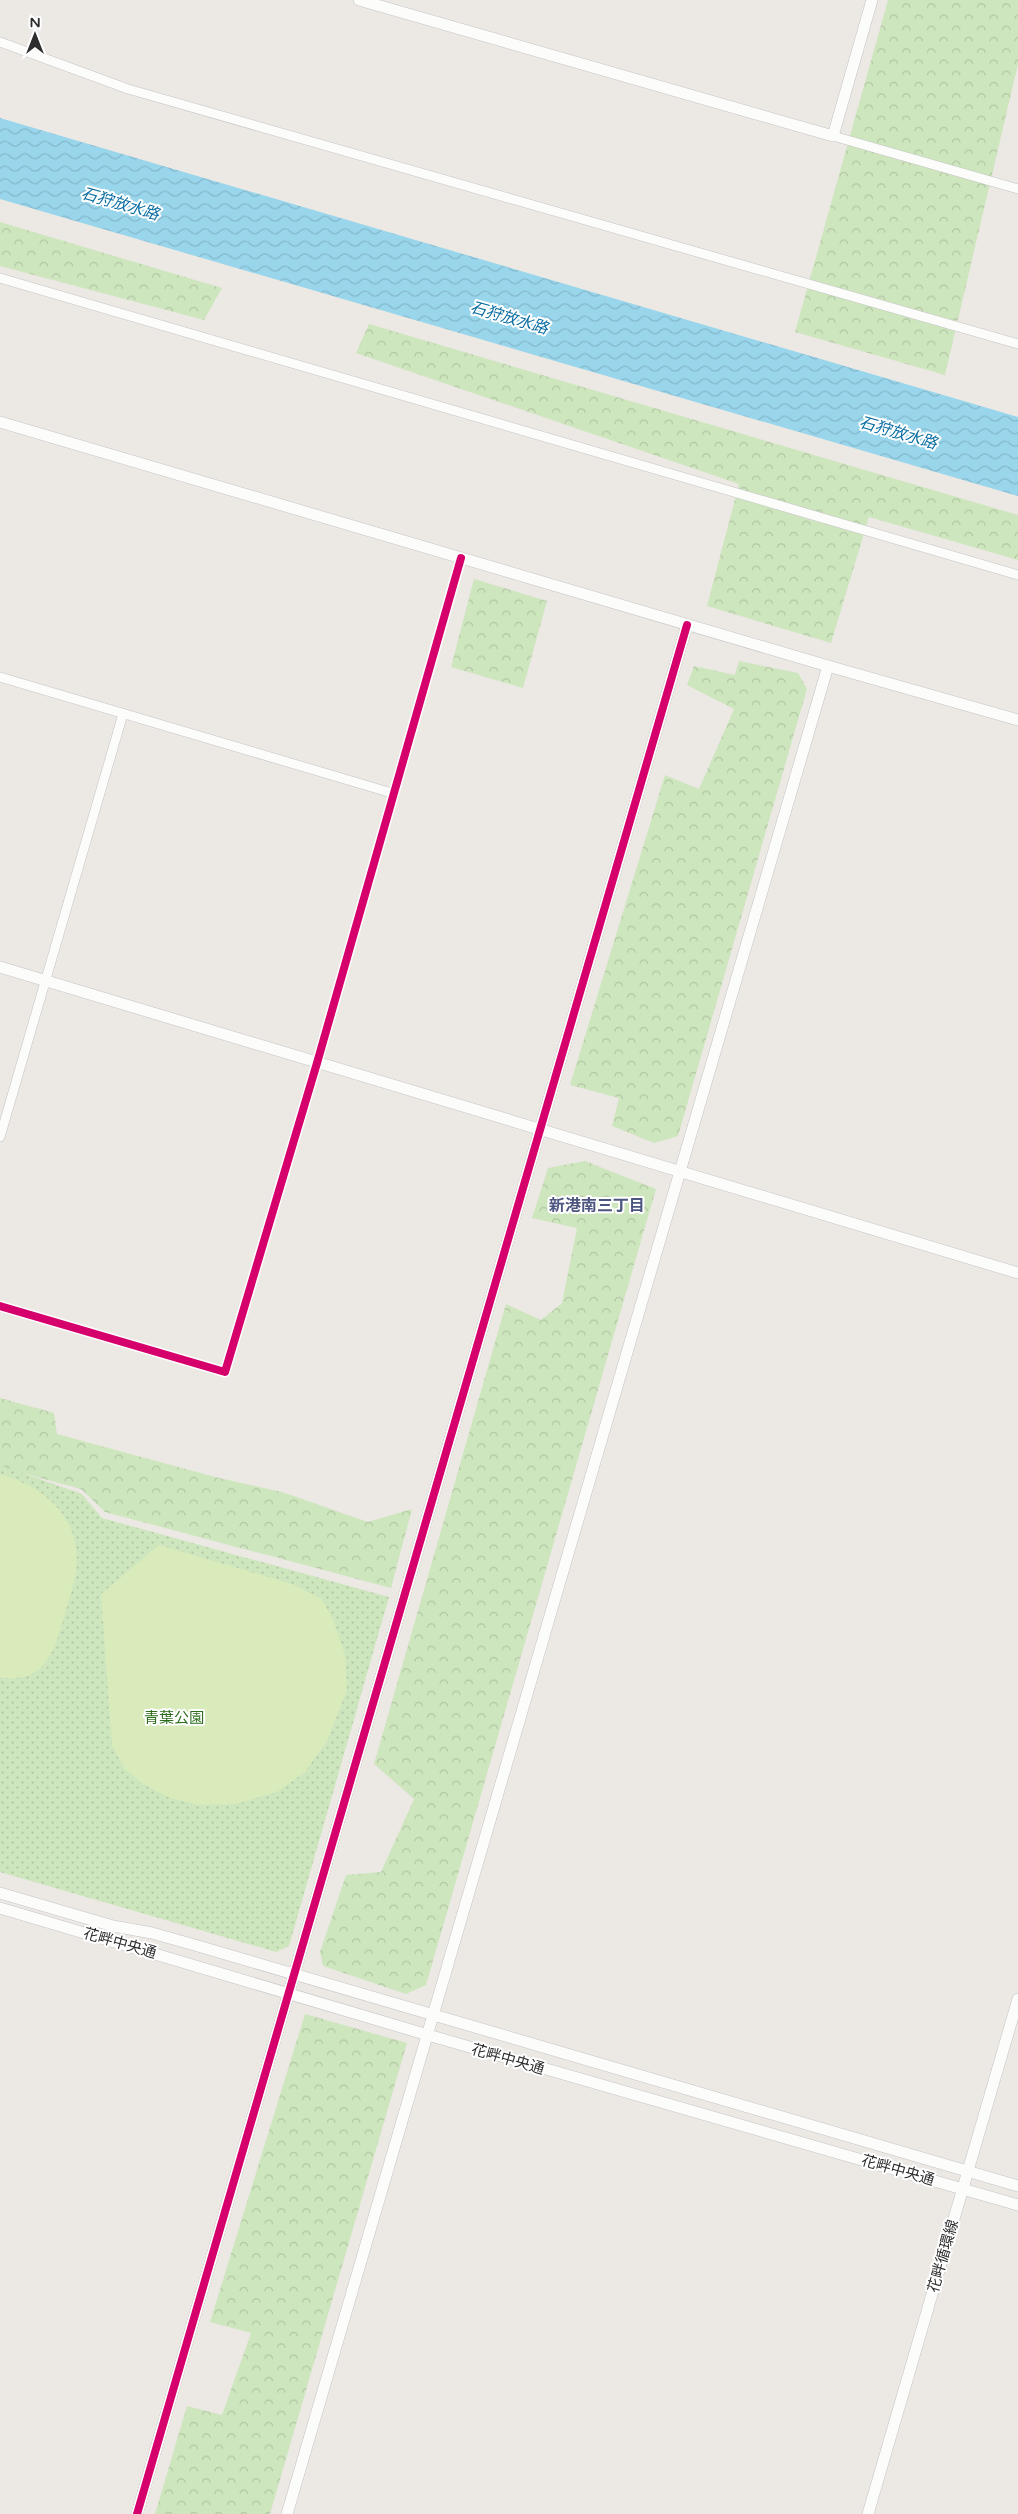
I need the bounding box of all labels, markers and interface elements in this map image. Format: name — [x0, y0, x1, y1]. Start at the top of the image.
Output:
north arrow — [10, 10, 60, 60]
text: N — [29, 14, 41, 31]
water label: 石狩放水路 — [79, 183, 163, 225]
water label: 石狩放水路 — [468, 297, 552, 339]
water label: 石狩放水路 — [857, 412, 941, 454]
district label: 新港南三丁目 — [549, 1196, 645, 1216]
park label: 青葉公園 — [144, 1709, 204, 1727]
street label: 花畔中央通 — [81, 1924, 159, 1962]
street label: 花畔中央通 — [469, 2040, 547, 2078]
street label: 花畔中央通 — [859, 2151, 937, 2189]
street label: 花畔循環線 — [924, 2217, 962, 2295]

